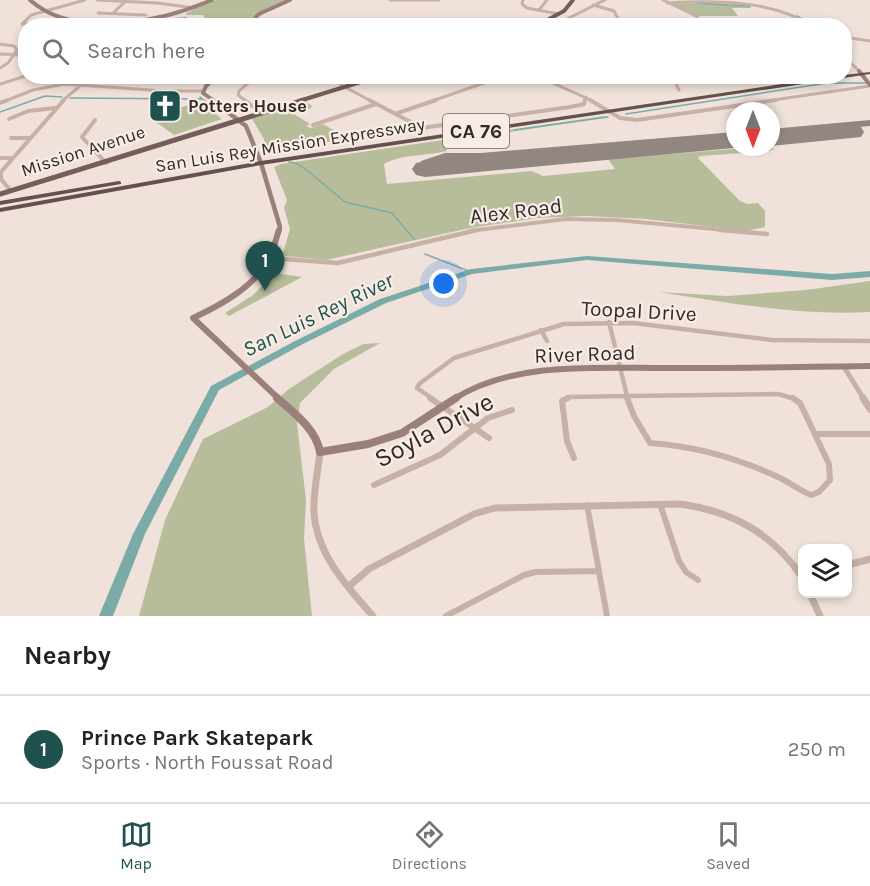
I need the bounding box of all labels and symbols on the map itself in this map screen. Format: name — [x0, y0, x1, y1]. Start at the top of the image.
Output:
church icon: Potters House — [147, 88, 183, 124]
place label: Potters House — [188, 95, 307, 117]
north arrow — [726, 102, 780, 156]
street label: San Luis Rey Mission Expressway — [153, 113, 427, 177]
road number: CA 76 — [443, 114, 509, 148]
street label: Mission Avenue — [18, 121, 148, 181]
street label: Alex Road — [468, 193, 564, 229]
pin: 1 — [246, 242, 284, 291]
water label: San Luis Rey River — [238, 267, 399, 363]
your location — [429, 269, 458, 298]
street label: Toopal Drive — [581, 296, 697, 326]
street label: River Road — [534, 340, 636, 368]
street label: Soyla Drive — [369, 386, 499, 474]

